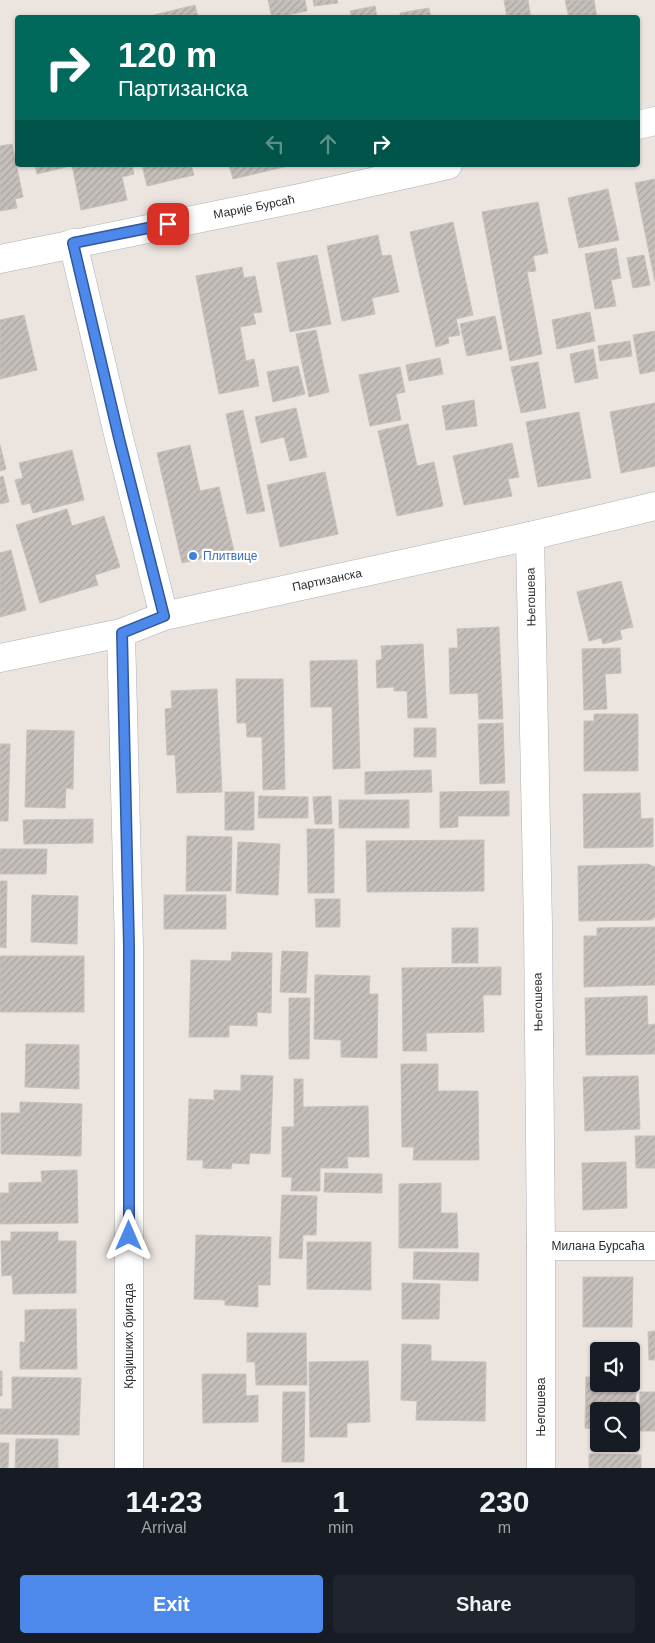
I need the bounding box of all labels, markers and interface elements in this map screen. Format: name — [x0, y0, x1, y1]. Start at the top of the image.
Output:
icon: right — [35, 35, 100, 100]
text: 120 m — [118, 35, 217, 74]
text: Партизанска — [118, 76, 248, 101]
icon: left — [261, 130, 289, 158]
icon: ahead — [314, 130, 342, 158]
icon: right — [367, 130, 395, 158]
street label: Марије Бурсаћ — [212, 192, 296, 222]
pin — [147, 203, 189, 245]
icon: arrive — [154, 210, 182, 238]
place label: Плитвице — [203, 549, 258, 563]
marker: Плитвице — [187, 550, 199, 562]
street label: Партизанска — [291, 566, 363, 594]
street label: Његошева — [523, 567, 539, 627]
street label: Његошева — [530, 972, 546, 1032]
position arrow — [102, 1209, 154, 1261]
street label: Милана Бурсаћа — [551, 1239, 645, 1253]
street label: Крајишких бригада — [122, 1283, 136, 1389]
map controls — [590, 1342, 640, 1452]
button: sound — [590, 1342, 640, 1392]
street label: Његошева — [534, 1377, 548, 1436]
button: search — [590, 1402, 640, 1452]
text: 14:23 — [126, 1485, 202, 1518]
text: 1 — [332, 1485, 349, 1518]
text: 230 — [479, 1485, 529, 1518]
text: Arrival — [141, 1519, 187, 1536]
text: min — [328, 1519, 354, 1536]
text: m — [498, 1519, 511, 1536]
button: Exit — [20, 1575, 323, 1633]
button: Share — [333, 1575, 635, 1633]

